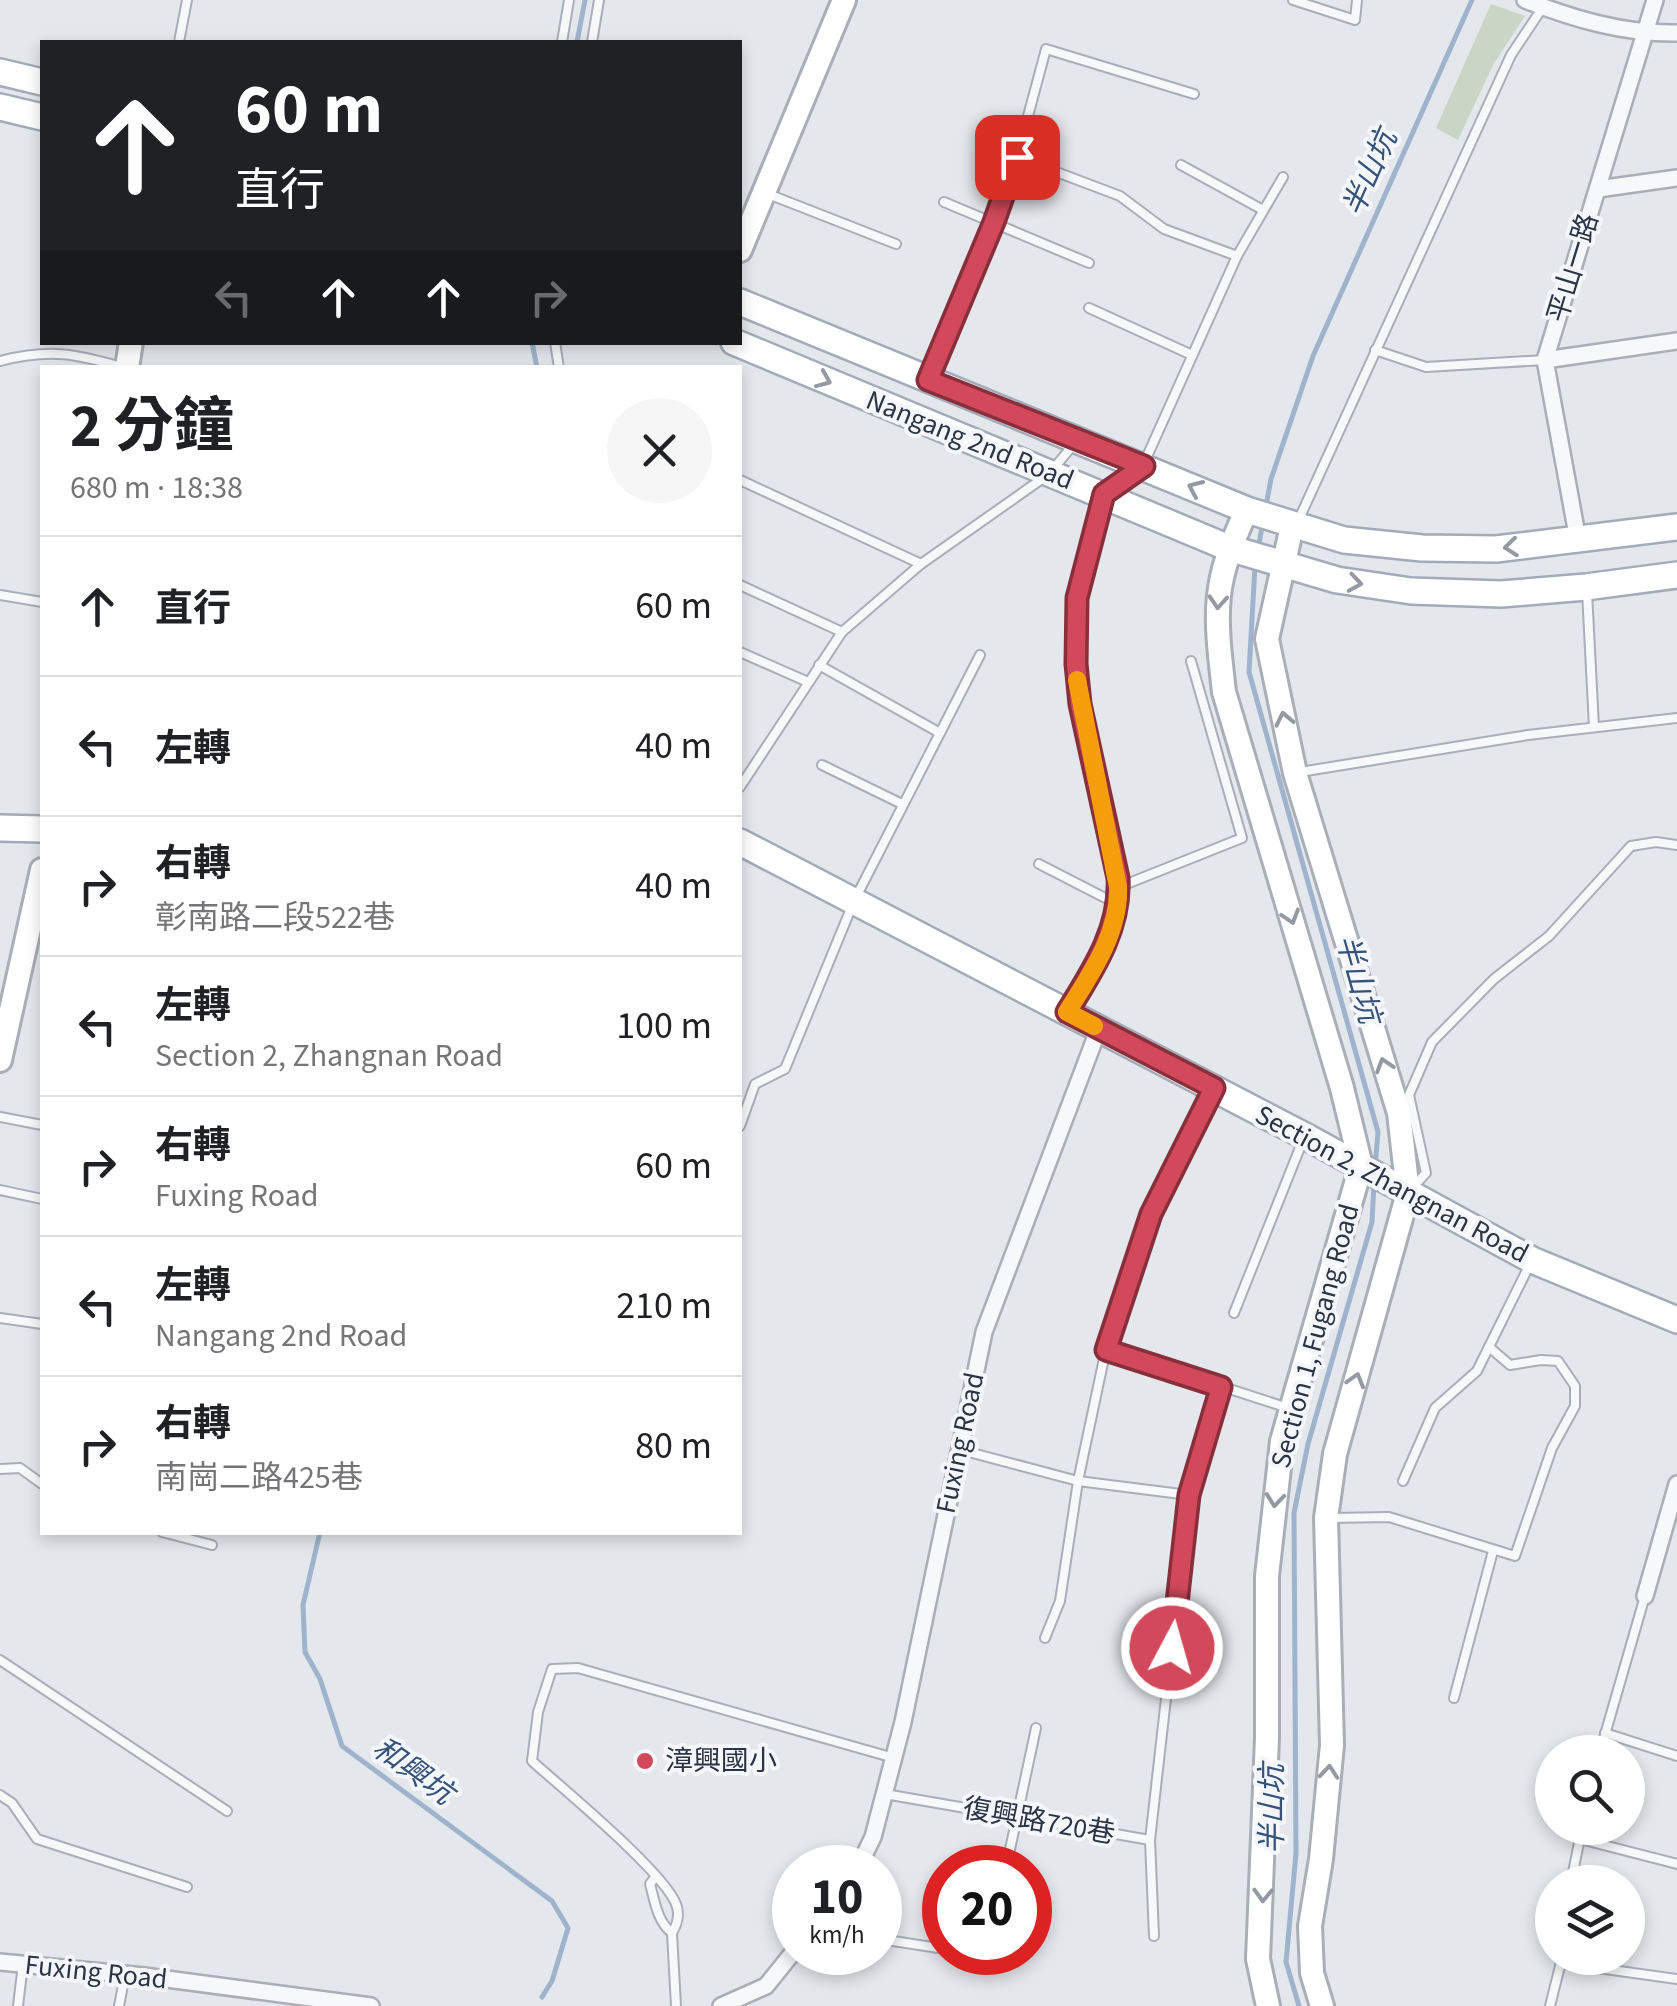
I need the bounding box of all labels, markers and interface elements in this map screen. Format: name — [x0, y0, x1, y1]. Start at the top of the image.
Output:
text: 60 m — [235, 60, 383, 160]
icon: ahead — [70, 80, 200, 210]
pin — [975, 115, 1060, 200]
water label: 半山坑 — [1332, 119, 1410, 223]
icon: arrive — [990, 130, 1045, 185]
text: 直行 — [235, 159, 325, 223]
street label: 平山一路 — [1537, 209, 1609, 327]
icon: left — [206, 270, 261, 325]
icon: ahead — [311, 270, 366, 325]
icon: ahead — [416, 270, 471, 325]
icon: right — [521, 270, 576, 325]
one-way arrow — [814, 368, 832, 388]
street label: Nangang 2nd Road — [860, 380, 1080, 500]
text: 2 分鐘 — [70, 385, 234, 470]
button: close — [607, 398, 712, 503]
text: 680 m · 18:38 — [70, 465, 243, 511]
one-way arrow — [1187, 480, 1205, 500]
one-way arrow — [1502, 536, 1518, 558]
one-way arrow — [1347, 571, 1364, 592]
icon: ahead — [70, 579, 125, 634]
text: 60 m — [635, 579, 712, 633]
text: 直行 — [155, 582, 231, 636]
one-way arrow — [1207, 595, 1229, 611]
one-way arrow — [1275, 711, 1296, 728]
icon: left — [70, 719, 125, 774]
text: 40 m — [635, 719, 712, 773]
text: 左轉 — [155, 722, 231, 776]
text: 右轉 — [155, 837, 231, 891]
icon: right — [70, 859, 125, 914]
text: 40 m — [635, 859, 712, 913]
text: 彰南路二段522巷 — [155, 895, 395, 941]
one-way arrow — [1279, 908, 1300, 925]
water label: 半山坑 — [1325, 930, 1392, 1032]
text: 左轉 — [155, 979, 231, 1033]
icon: left — [70, 999, 125, 1054]
text: 100 m — [616, 999, 712, 1053]
text: Section 2, Zhangnan Road — [155, 1033, 503, 1079]
one-way arrow — [1375, 1057, 1396, 1074]
street label: Section 2, Zhangnan Road — [1248, 1095, 1536, 1273]
text: 右轉 — [155, 1119, 231, 1173]
icon: right — [70, 1139, 125, 1194]
text: 60 m — [635, 1139, 712, 1193]
text: Fuxing Road — [155, 1173, 319, 1219]
street label: Section 1, Fugang Road — [1261, 1200, 1369, 1472]
text: 左轉 — [155, 1259, 231, 1313]
icon: left — [70, 1279, 125, 1334]
text: 210 m — [616, 1279, 712, 1333]
text: Nangang 2nd Road — [155, 1313, 407, 1359]
street label: Fuxing Road — [926, 1369, 994, 1517]
one-way arrow — [1344, 1372, 1365, 1389]
text: 右轉 — [155, 1397, 231, 1451]
icon: right — [70, 1419, 125, 1474]
text: 80 m — [635, 1419, 712, 1473]
text: 南崗二路425巷 — [155, 1455, 363, 1501]
one-way arrow — [1265, 1493, 1286, 1509]
position arrow — [1120, 1596, 1224, 1700]
water label: 和興坑 — [364, 1727, 465, 1817]
map controls — [1535, 1735, 1645, 1975]
button: search — [1535, 1735, 1645, 1845]
place label: 漳興國小 — [665, 1741, 777, 1781]
marker: 漳興國小 — [634, 1750, 656, 1772]
water label: 半山坑 — [1251, 1760, 1294, 1854]
one-way arrow — [1318, 1763, 1340, 1779]
street label: 復興路720巷 — [960, 1788, 1118, 1854]
speed limit sign: 20 — [922, 1845, 1052, 1975]
text: 10 — [811, 1862, 863, 1933]
button: layers — [1535, 1865, 1645, 1975]
one-way arrow — [1252, 1887, 1273, 1903]
text: km/h — [809, 1917, 865, 1953]
street label: Fuxing Road — [23, 1945, 169, 1999]

